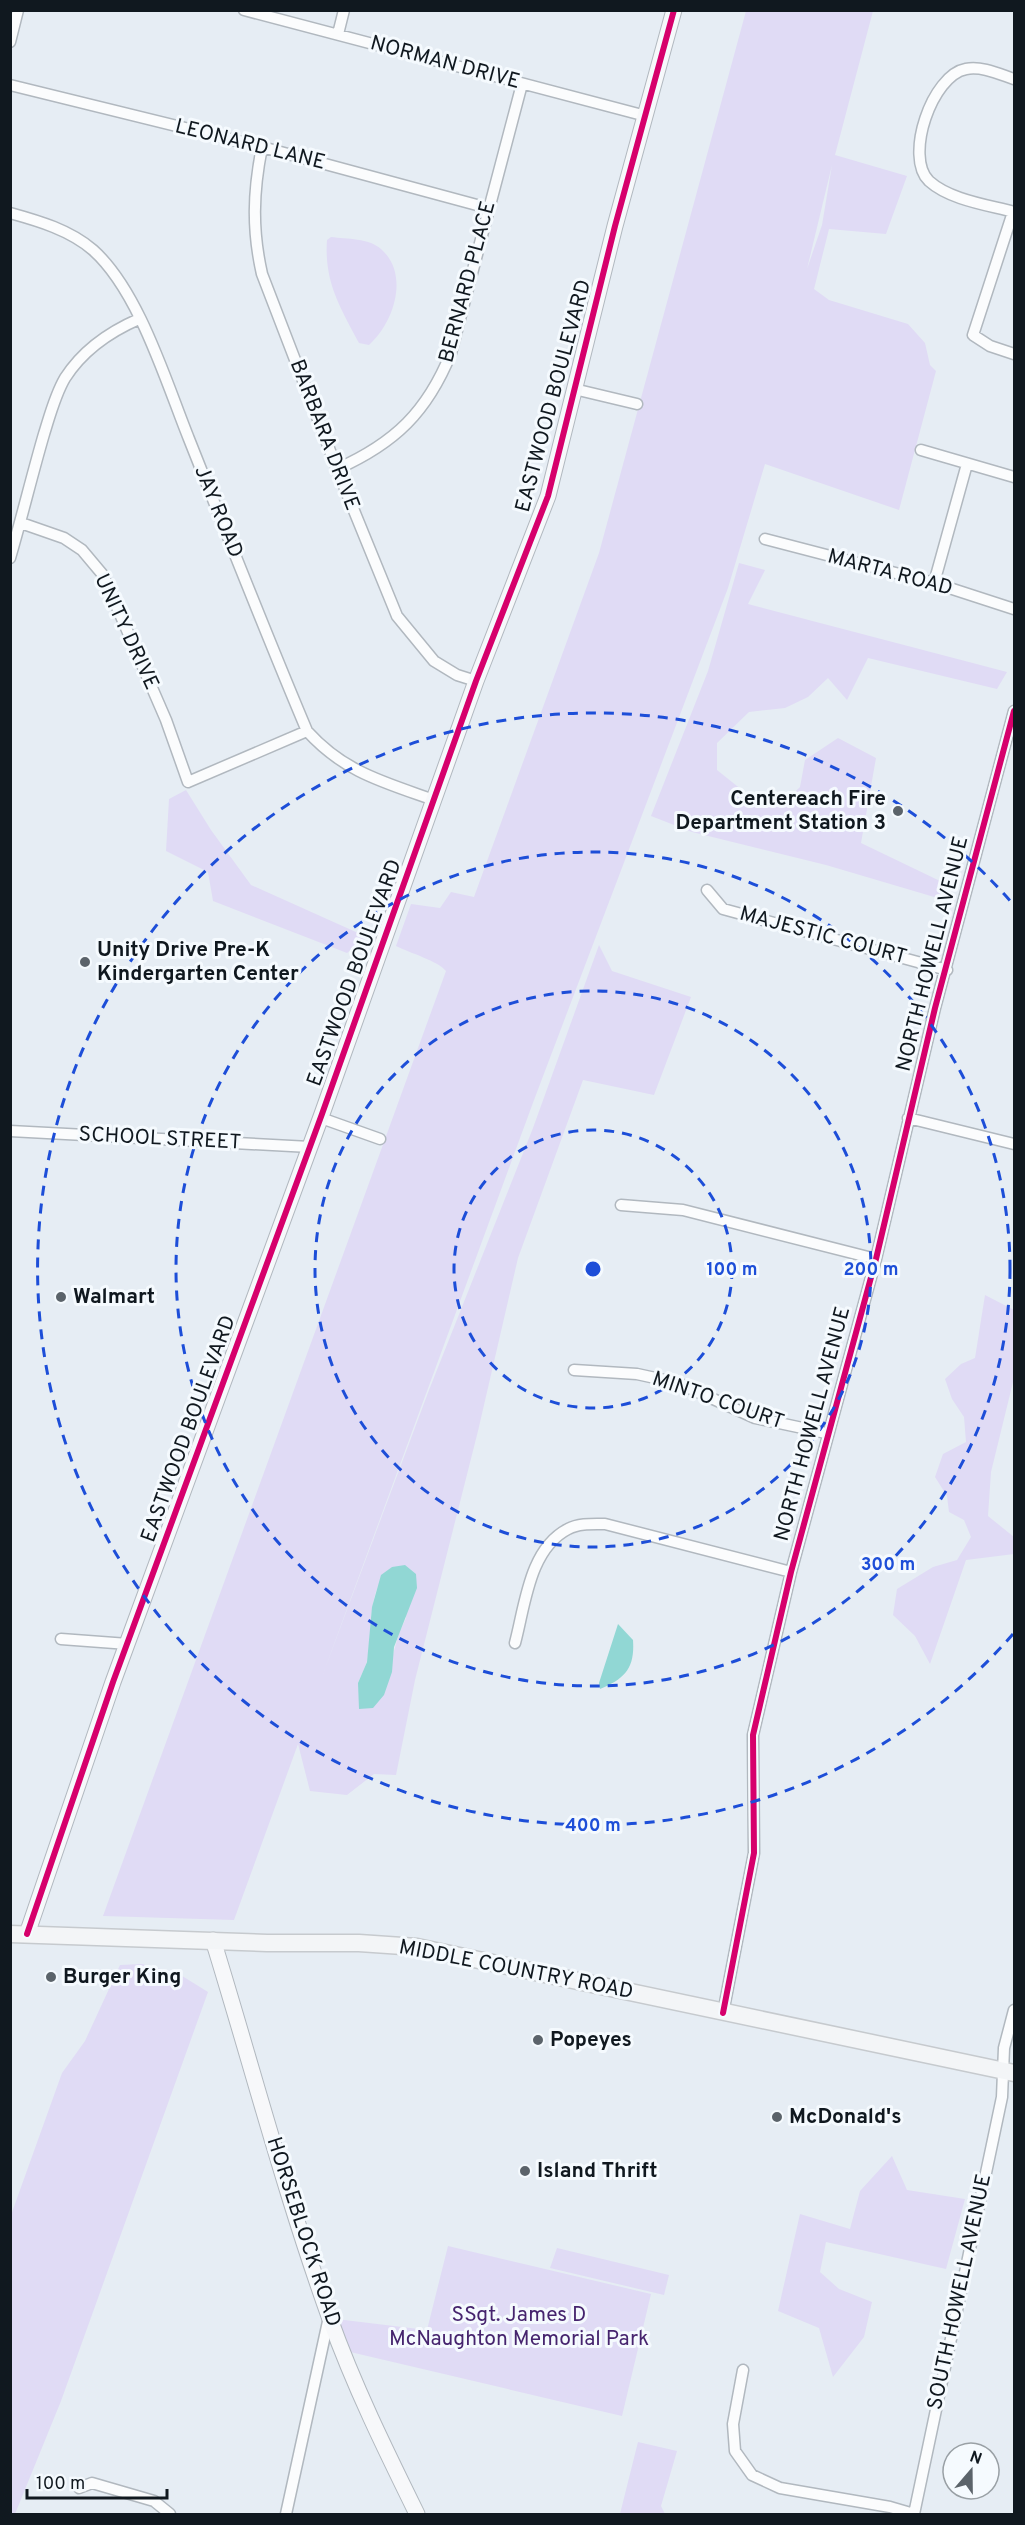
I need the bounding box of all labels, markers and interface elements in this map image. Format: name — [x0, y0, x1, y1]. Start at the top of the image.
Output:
street label: NORMAN DRIVE — [367, 30, 523, 96]
street label: LEONARD LANE — [172, 113, 328, 177]
street label: BERNARD PLACE — [433, 198, 503, 366]
street label: EASTWOOD BOULEVARD — [510, 277, 598, 515]
street label: BARBARA DRIVE — [283, 356, 365, 514]
street label: JAY ROAD — [187, 462, 249, 562]
street label: MARTA ROAD — [824, 543, 956, 603]
street label: UNITY DRIVE — [87, 570, 165, 694]
place label: Centereach Fire Department Station 3 — [676, 786, 886, 837]
marker: Centereach Fire Department Station 3 — [891, 804, 905, 818]
street label: NORTH HOWELL AVENUE — [891, 833, 975, 1075]
street label: EASTWOOD BOULEVARD — [301, 856, 409, 1090]
street label: MAJESTIC COURT — [736, 901, 910, 971]
place label: Unity Drive Pre-K Kindergarten Center — [97, 937, 299, 988]
marker: Unity Drive Pre-K Kindergarten Center — [78, 955, 92, 969]
street label: SCHOOL STREET — [78, 1121, 242, 1157]
centre of rings — [583, 1259, 603, 1279]
text: 100 m — [706, 1259, 758, 1282]
text: 200 m — [843, 1259, 899, 1282]
place label: Walmart — [73, 1284, 155, 1311]
marker: Walmart — [54, 1290, 68, 1304]
street label: NORTH HOWELL AVENUE — [769, 1304, 857, 1544]
street label: EASTWOOD BOULEVARD — [135, 1312, 243, 1546]
street label: MINTO COURT — [648, 1366, 788, 1436]
text: 300 m — [861, 1554, 915, 1577]
text: 400 m — [565, 1815, 621, 1838]
street label: MIDDLE COUNTRY ROAD — [397, 1934, 635, 2006]
place label: Burger King — [63, 1964, 181, 1991]
marker: Burger King — [44, 1970, 58, 1984]
place label: Popeyes — [550, 2027, 632, 2054]
marker: Popeyes — [531, 2033, 545, 2047]
place label: McDonald's — [789, 2104, 902, 2131]
marker: McDonald's — [770, 2110, 784, 2124]
street label: HORSEBLOCK ROAD — [260, 2134, 346, 2330]
place label: Island Thrift — [537, 2158, 658, 2185]
marker: Island Thrift — [518, 2164, 532, 2178]
street label: SOUTH HOWELL AVENUE — [922, 2172, 998, 2412]
park label: SSgt. James D McNaughton Memorial Park — [389, 2302, 649, 2353]
north arrow — [941, 2441, 1001, 2501]
text: N — [967, 2447, 984, 2470]
scale bar — [27, 2462, 166, 2500]
text: 100 m — [36, 2473, 85, 2496]

